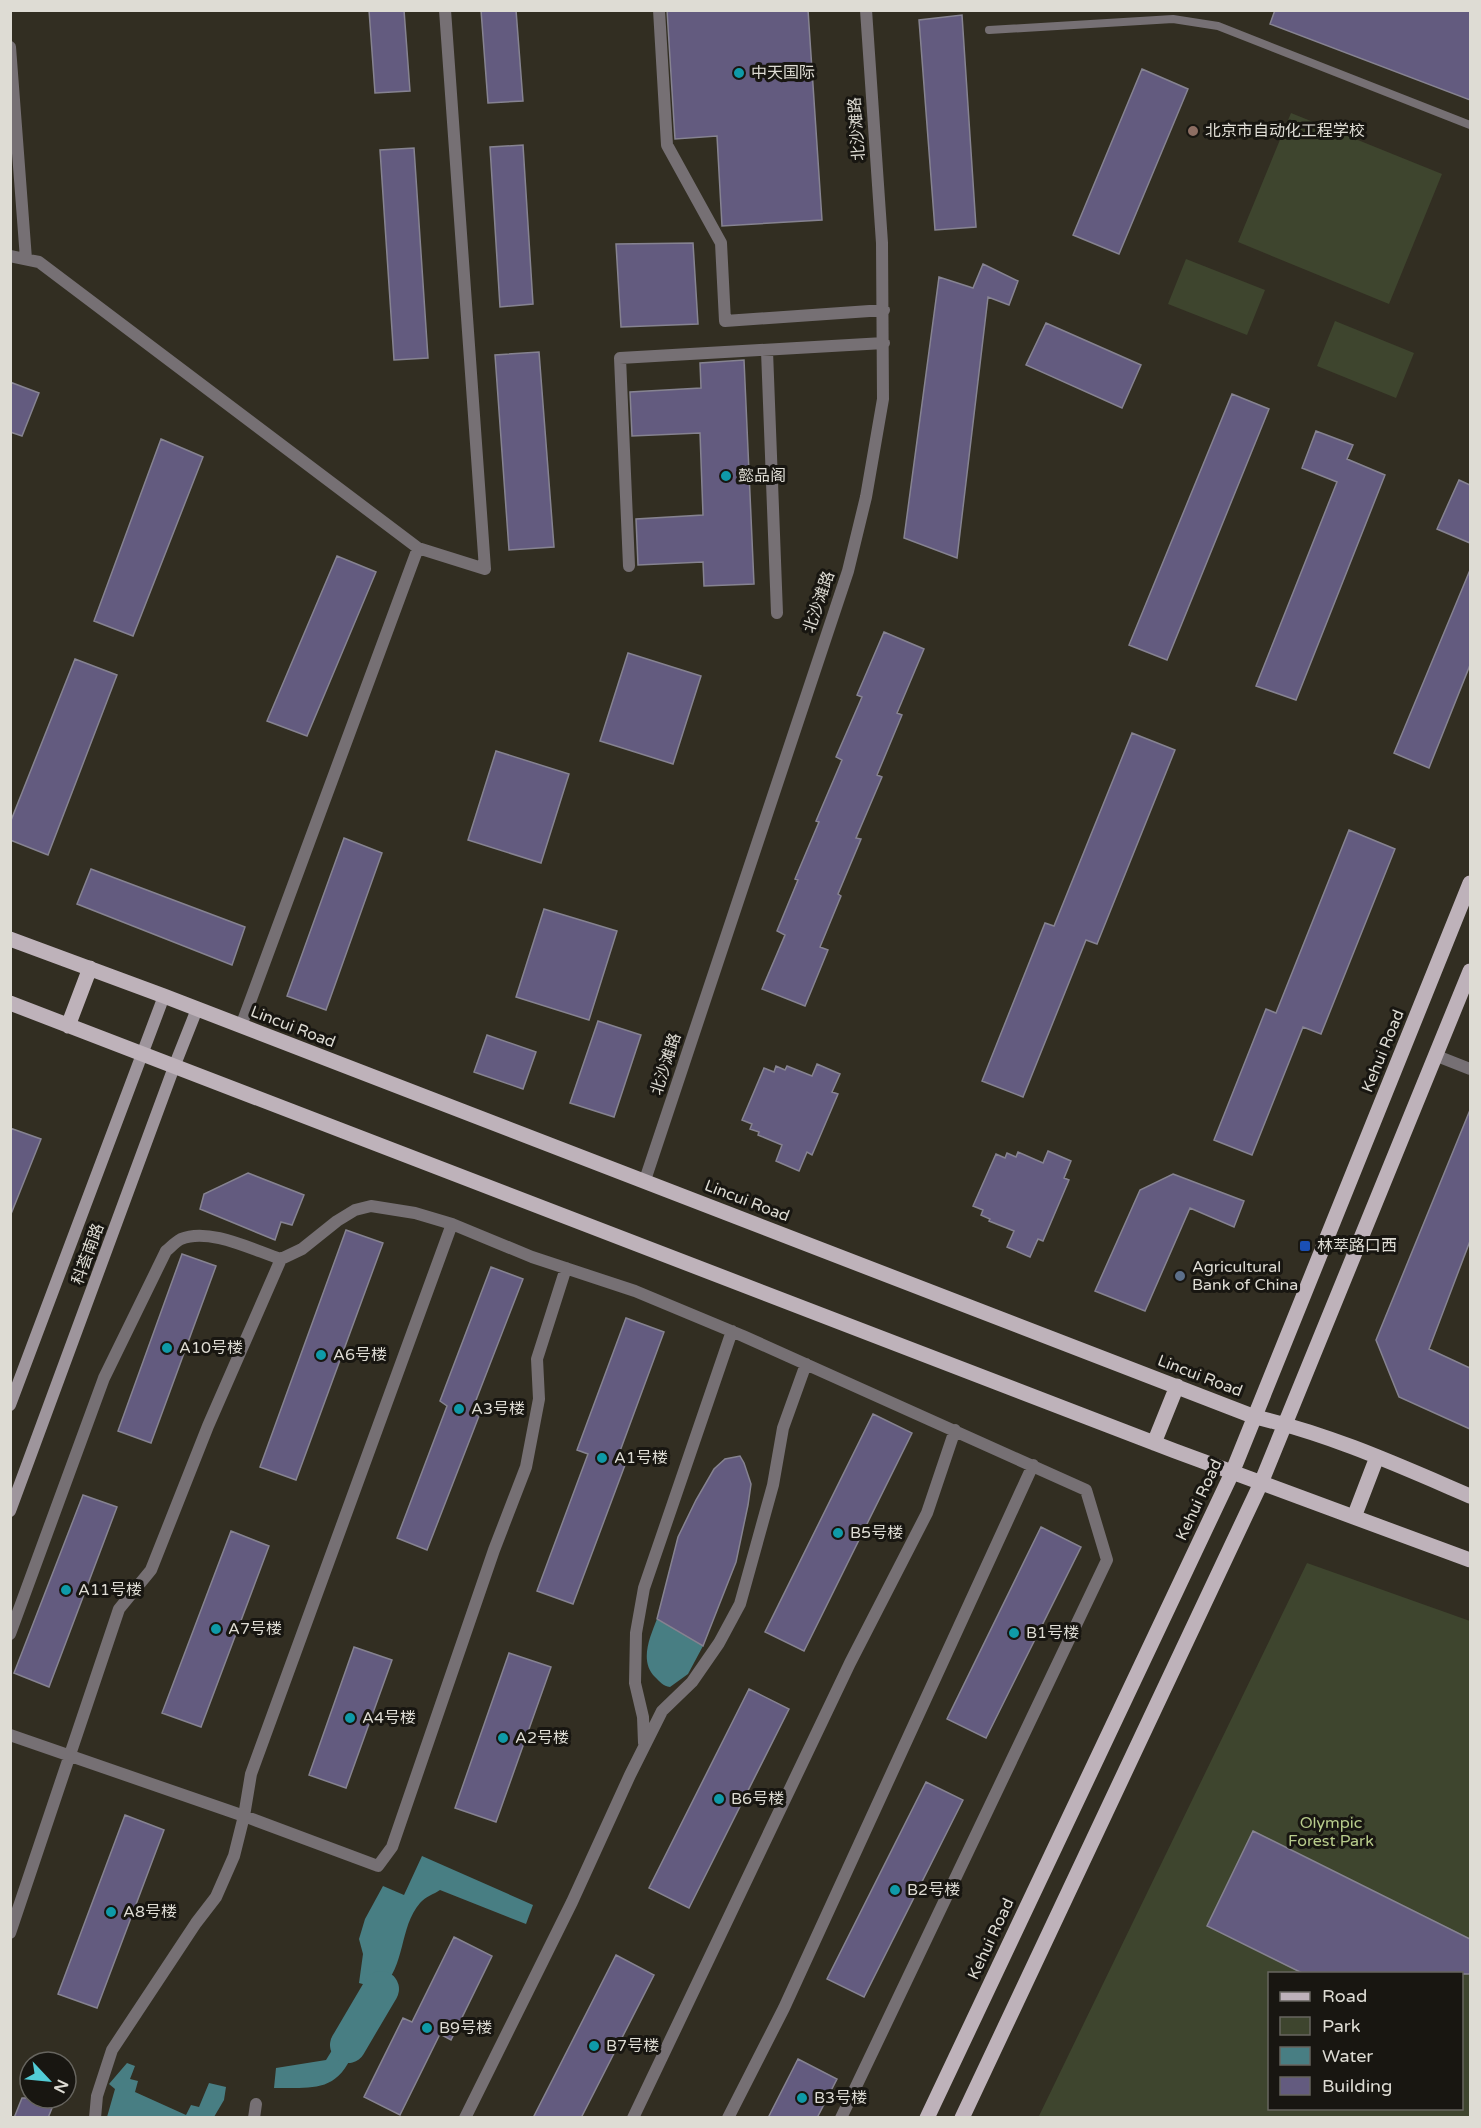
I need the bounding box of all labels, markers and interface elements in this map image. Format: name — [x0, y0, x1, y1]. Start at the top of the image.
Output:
place label: 中天国际 — [751, 63, 815, 83]
marker: 中天国际 — [732, 66, 746, 80]
street label: 北沙滩路 — [845, 96, 869, 162]
place label: 北京市自动化工程学校 — [1205, 121, 1365, 141]
marker: 北京市自动化工程学校 — [1186, 124, 1200, 138]
place label: 懿品阁 — [738, 466, 786, 486]
marker: 懿品阁 — [719, 469, 733, 483]
street label: 北沙滩路 — [799, 568, 839, 636]
street label: Lincui Road — [248, 1002, 338, 1052]
street label: Kehui Road — [1357, 1007, 1409, 1095]
street label: 北沙滩路 — [647, 1030, 685, 1098]
street label: Lincui Road — [702, 1176, 792, 1226]
street label: 科荟南路 — [68, 1221, 108, 1287]
place label: 林萃路口西 — [1317, 1236, 1397, 1256]
marker: 林萃路口西 — [1298, 1239, 1312, 1253]
place label: Agricultural Bank of China — [1192, 1257, 1298, 1295]
marker: Agricultural Bank of China — [1173, 1269, 1187, 1283]
place label: A10号楼 — [179, 1338, 243, 1358]
marker: A10号楼 — [160, 1341, 174, 1355]
place label: A6号楼 — [333, 1345, 387, 1365]
marker: A6号楼 — [314, 1348, 328, 1362]
street label: Lincui Road — [1155, 1351, 1245, 1401]
place label: A3号楼 — [471, 1399, 525, 1419]
marker: A3号楼 — [452, 1402, 466, 1416]
place label: A1号楼 — [614, 1448, 668, 1468]
marker: A1号楼 — [595, 1451, 609, 1465]
street label: Kehui Road — [1171, 1456, 1227, 1544]
place label: B5号楼 — [850, 1523, 903, 1543]
marker: B5号楼 — [831, 1526, 845, 1540]
place label: A11号楼 — [78, 1580, 142, 1600]
marker: A11号楼 — [59, 1583, 73, 1597]
place label: A7号楼 — [228, 1619, 282, 1639]
marker: A7号楼 — [209, 1622, 223, 1636]
place label: B1号楼 — [1026, 1623, 1079, 1643]
marker: B1号楼 — [1007, 1626, 1021, 1640]
place label: A4号楼 — [362, 1708, 416, 1728]
marker: A4号楼 — [343, 1711, 357, 1725]
place label: A2号楼 — [515, 1728, 569, 1748]
marker: A2号楼 — [496, 1731, 510, 1745]
place label: B6号楼 — [731, 1789, 784, 1809]
marker: B6号楼 — [712, 1792, 726, 1806]
park label: Olympic Forest Park — [1288, 1813, 1374, 1851]
place label: B2号楼 — [907, 1880, 960, 1900]
marker: B2号楼 — [888, 1883, 902, 1897]
street label: Kehui Road — [963, 1895, 1019, 1983]
place label: A8号楼 — [123, 1902, 177, 1922]
marker: A8号楼 — [104, 1905, 118, 1919]
legend — [1268, 1972, 1463, 2110]
text: Road — [1322, 1985, 1367, 2007]
text: Park — [1322, 2015, 1361, 2037]
place label: B9号楼 — [439, 2018, 492, 2038]
marker: B9号楼 — [420, 2021, 434, 2035]
place label: B7号楼 — [606, 2036, 659, 2056]
marker: B7号楼 — [587, 2039, 601, 2053]
text: Water — [1322, 2045, 1373, 2067]
north arrow — [18, 2050, 78, 2110]
text: Building — [1322, 2075, 1392, 2097]
text: N — [49, 2076, 72, 2096]
place label: B3号楼 — [814, 2088, 867, 2108]
marker: B3号楼 — [795, 2091, 809, 2105]

